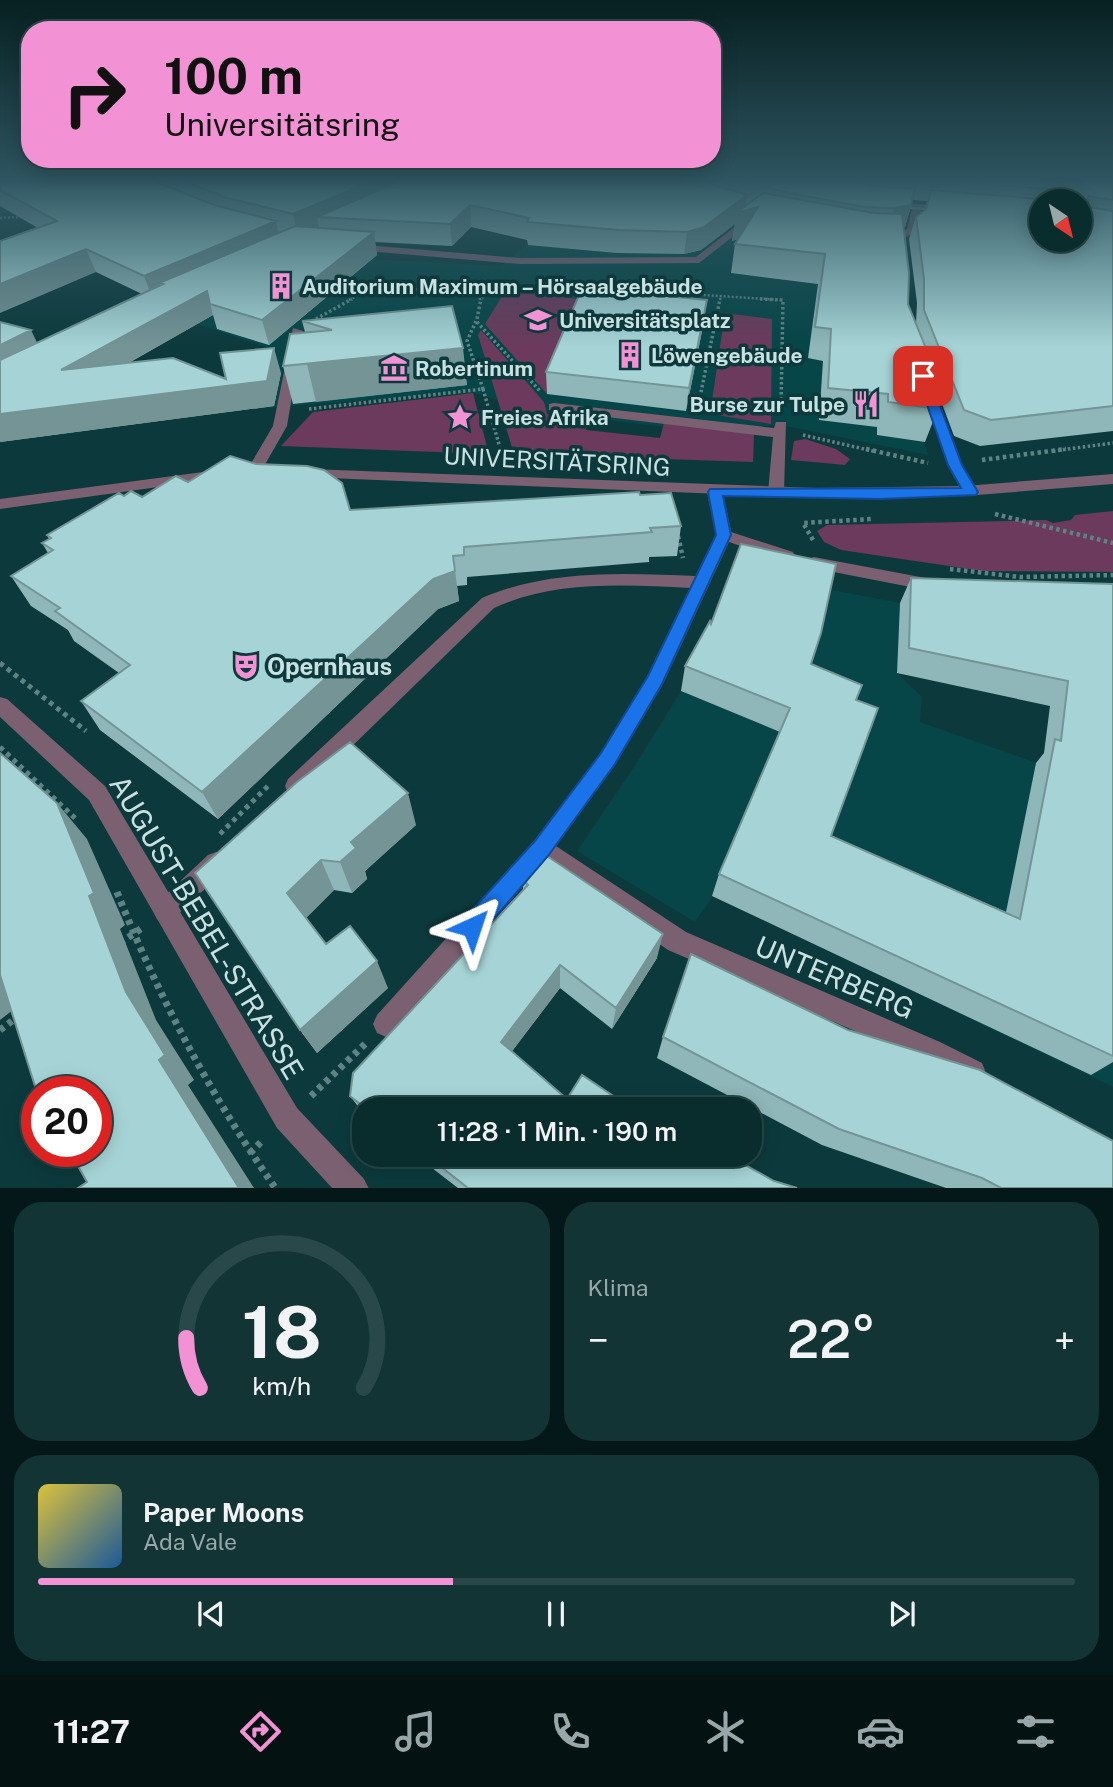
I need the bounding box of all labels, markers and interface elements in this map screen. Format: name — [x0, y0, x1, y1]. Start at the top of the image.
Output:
text: 100 m — [164, 47, 303, 105]
icon: right — [49, 49, 140, 140]
text: Universitätsring — [164, 106, 400, 143]
north arrow — [1029, 189, 1092, 252]
map controls — [1029, 189, 1092, 252]
building icon: Auditorium Maximum – Hörsaalgebäude — [266, 271, 296, 301]
place label: Auditorium Maximum – Hörsaalgebäude — [302, 274, 703, 299]
school or university icon: Universitätsplatz — [523, 305, 553, 335]
place label: Universitätsplatz — [559, 308, 730, 333]
building icon: Löwengebäude — [615, 340, 645, 370]
place label: Löwengebäude — [651, 343, 803, 368]
pin — [893, 346, 953, 406]
museum icon: Robertinum — [379, 353, 409, 383]
place label: Robertinum — [415, 356, 533, 381]
icon: arrive — [904, 357, 942, 395]
restaurant icon: Burse zur Tulpe — [851, 389, 881, 419]
place label: Burse zur Tulpe — [689, 392, 845, 417]
place icon: Freies Afrika — [445, 402, 475, 432]
place label: Freies Afrika — [481, 405, 609, 430]
street label: UNIVERSITÄTSRING — [443, 441, 671, 481]
theatre icon: Opernhaus — [231, 651, 261, 681]
place label: Opernhaus — [267, 652, 392, 680]
street label: AUGUST-BEBEL-STRASSE — [103, 769, 311, 1085]
position arrow — [435, 890, 509, 964]
street label: UNTERBERG — [751, 929, 919, 1025]
speed limit sign: 20 — [21, 1076, 112, 1167]
text: 11:28 · 1 Min. · 190 m — [437, 1116, 677, 1147]
text: Klima — [588, 1274, 648, 1301]
text: 18 — [242, 1289, 322, 1374]
text: 22° — [787, 1309, 876, 1370]
text: − — [588, 1318, 609, 1363]
text: + — [1054, 1318, 1075, 1363]
text: km/h — [252, 1370, 311, 1400]
text: Paper Moons — [143, 1497, 304, 1528]
text: Ada Vale — [143, 1528, 237, 1555]
icon: previous — [192, 1595, 230, 1633]
icon: pause — [537, 1595, 575, 1633]
icon: next — [883, 1595, 921, 1633]
icon: directions — [236, 1707, 285, 1756]
icon: music — [391, 1707, 440, 1756]
icon: phone — [546, 1707, 595, 1756]
icon: climate — [701, 1707, 750, 1756]
icon: car — [856, 1707, 905, 1756]
icon: filters — [1011, 1707, 1060, 1756]
text: 11:27 — [53, 1713, 130, 1750]

